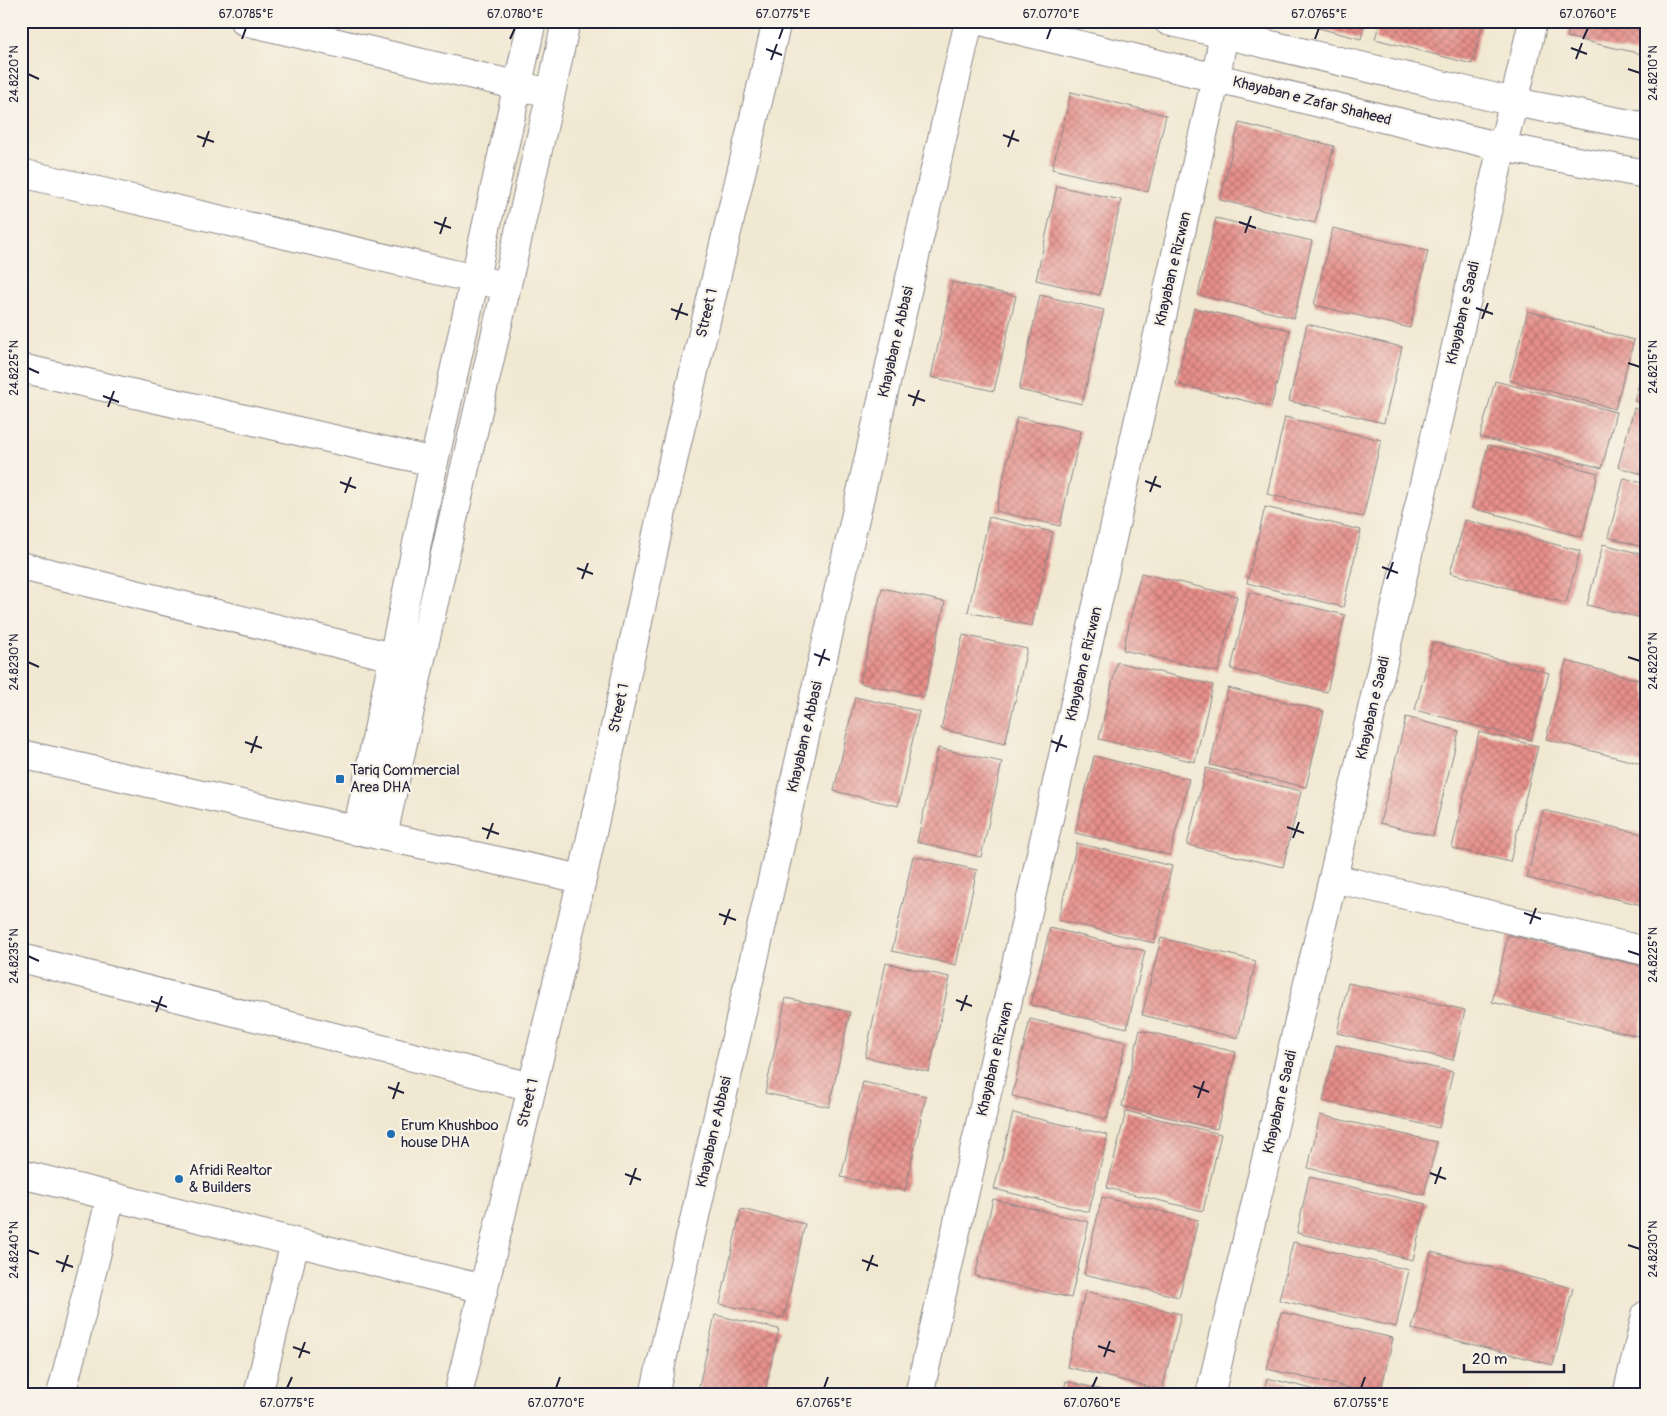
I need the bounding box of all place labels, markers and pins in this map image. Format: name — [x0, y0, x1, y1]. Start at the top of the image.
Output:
place label: Tariq Commercial Area DHA — [350, 761, 460, 797]
marker: Tariq Commercial Area DHA — [334, 773, 346, 785]
place label: Erum Khushboo house DHA — [401, 1116, 499, 1152]
marker: Erum Khushboo house DHA — [385, 1128, 397, 1140]
place label: Afridi Realtor & Builders — [189, 1161, 273, 1197]
marker: Afridi Realtor & Builders — [173, 1173, 185, 1185]

